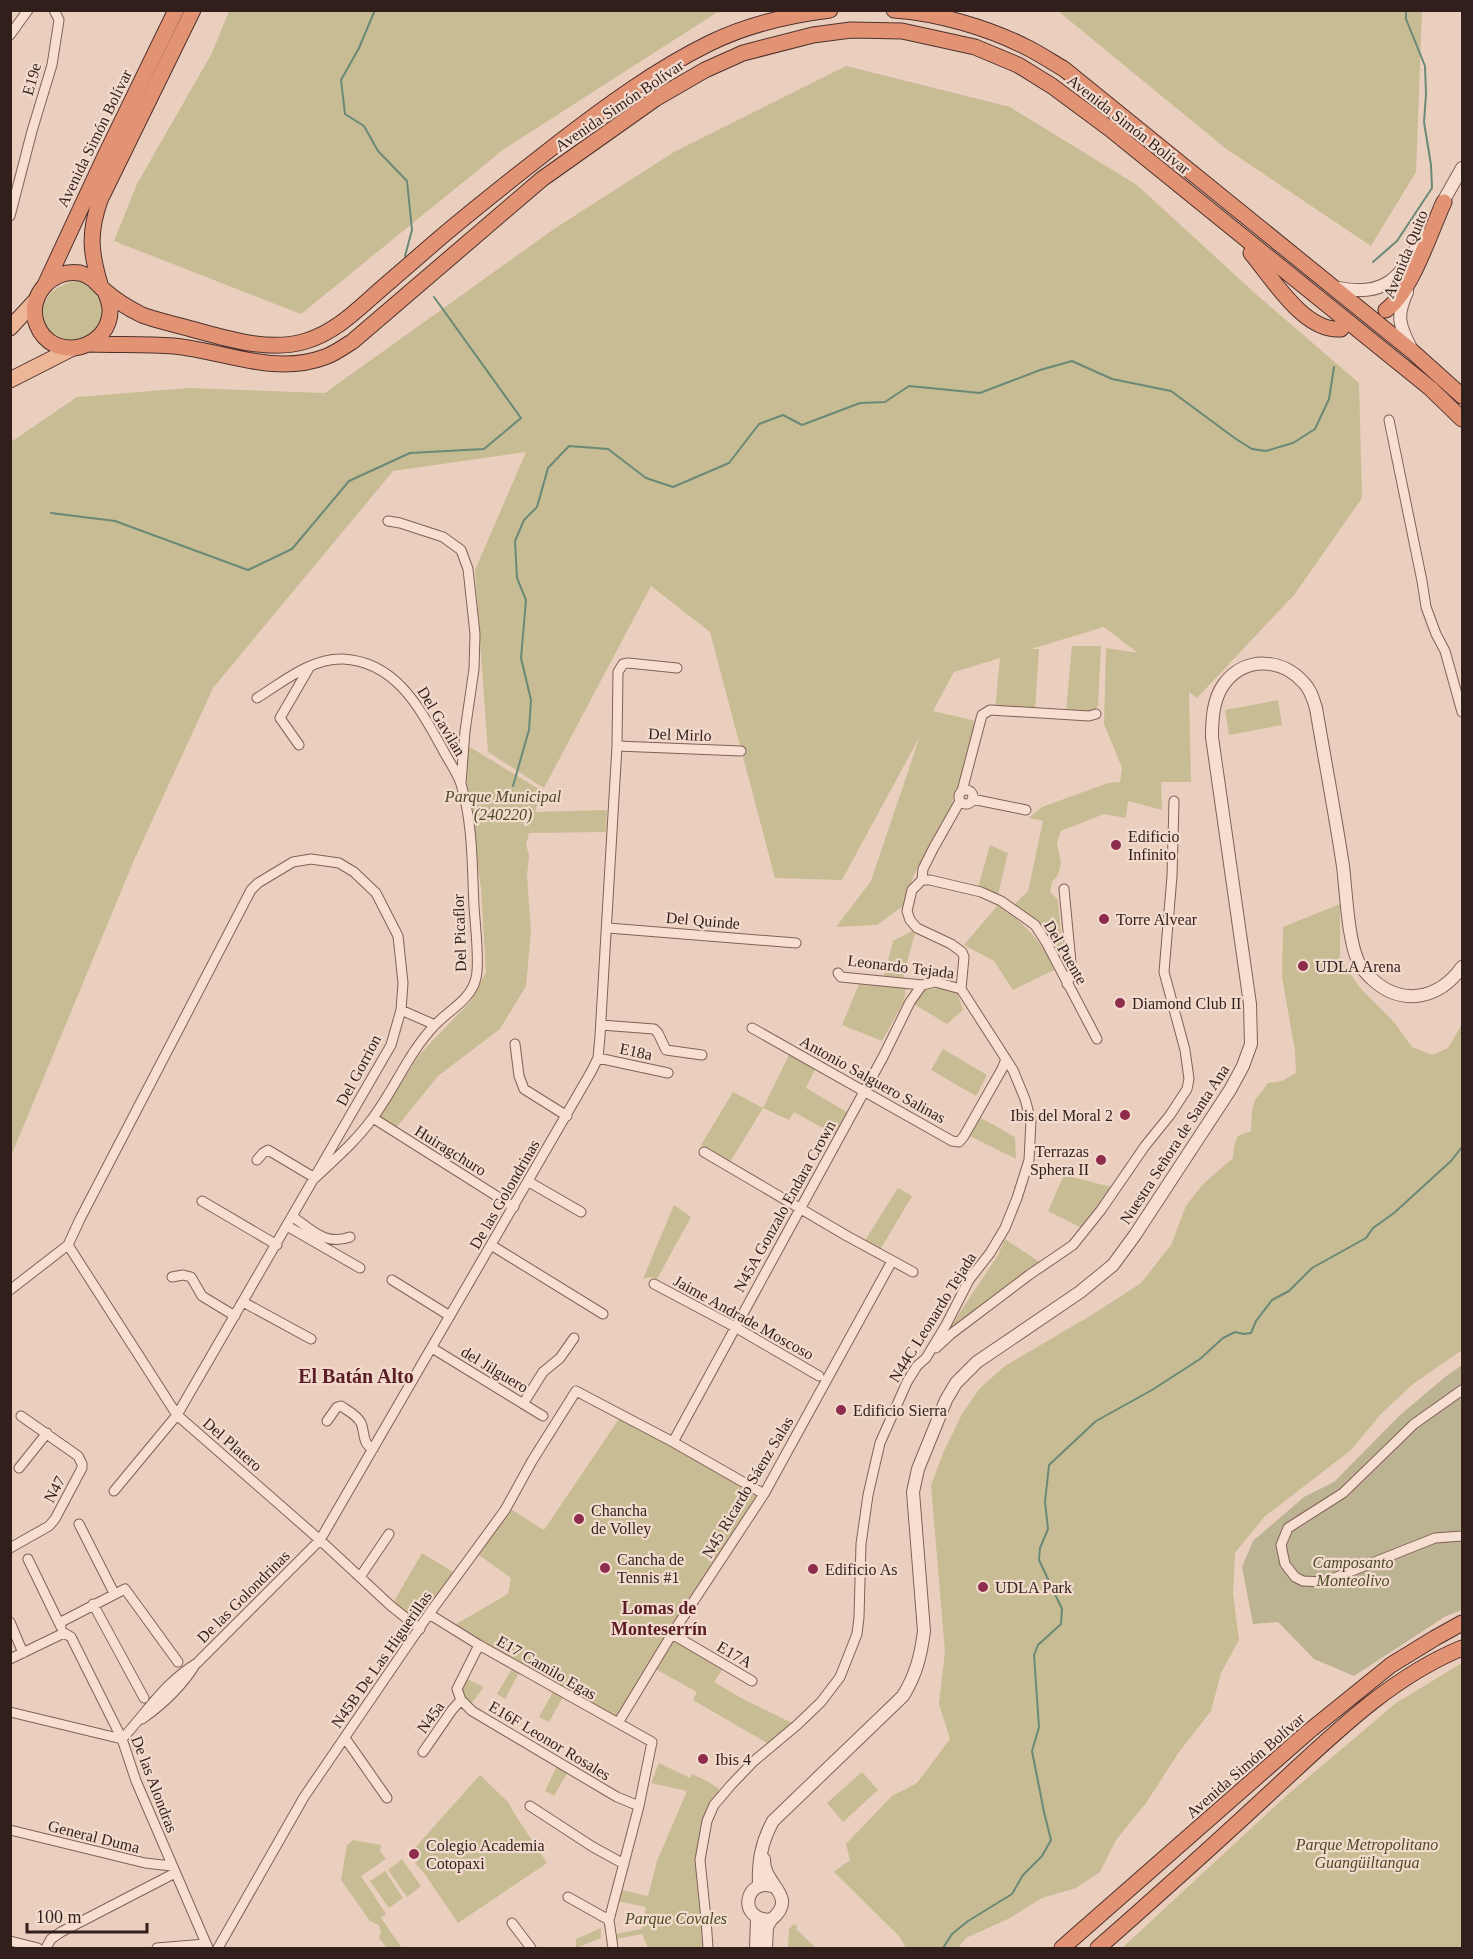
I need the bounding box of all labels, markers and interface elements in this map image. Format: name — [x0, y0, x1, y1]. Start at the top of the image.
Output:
street label: Avenida Simón Bolívar — [552, 56, 687, 155]
street label: E19e — [19, 61, 44, 97]
street label: Avenida Simón Bolívar — [54, 66, 135, 210]
street label: Avenida Simón Bolívar — [1064, 71, 1194, 178]
street label: Avenida Quito — [1380, 208, 1431, 301]
street label: Del Gavilan — [414, 684, 469, 759]
street label: Del Mirlo — [648, 725, 712, 744]
park label: Parque Municipal (240220) — [444, 788, 562, 824]
place label: Edificio Infinito — [1128, 828, 1180, 863]
marker: Edificio Infinito — [1109, 838, 1123, 852]
street label: Del Picaflor — [450, 893, 469, 972]
street label: Del Quinde — [665, 909, 741, 932]
place label: Torre Alvear — [1116, 911, 1198, 928]
marker: Torre Alvear — [1097, 912, 1111, 926]
street label: Del Puente — [1041, 917, 1091, 987]
street label: Leonardo Tejada — [846, 952, 955, 982]
place label: UDLA Arena — [1315, 958, 1401, 975]
marker: UDLA Arena — [1296, 959, 1310, 973]
place label: Diamond Club II — [1132, 995, 1241, 1012]
marker: Diamond Club II — [1113, 996, 1127, 1010]
street label: Del Gorrion — [333, 1032, 384, 1109]
street label: Antonio Salguero Salinas — [797, 1032, 948, 1127]
street label: E18a — [618, 1040, 654, 1063]
street label: Nuestra Señora de Santa Ana — [1116, 1061, 1232, 1227]
place label: Ibis del Moral 2 — [1010, 1107, 1113, 1124]
marker: Ibis del Moral 2 — [1118, 1108, 1132, 1122]
street label: N45A Gonzalo Endara Crown — [730, 1118, 839, 1295]
street label: Huiragchuro — [411, 1122, 490, 1180]
street label: De las Golondrinas — [466, 1137, 543, 1252]
place label: Terrazas Sphera II — [1030, 1143, 1089, 1179]
marker: Terrazas Sphera II — [1094, 1153, 1108, 1167]
street label: N44C Leonardo Tejada — [886, 1249, 980, 1386]
street label: Jaime Andrade Moscoso — [671, 1272, 817, 1363]
street label: del Jilguero — [458, 1343, 531, 1397]
district label: El Batán Alto — [298, 1365, 414, 1387]
place label: Edificio Sierra — [853, 1402, 947, 1419]
marker: Edificio Sierra — [834, 1403, 848, 1417]
street label: N45 Ricardo Sáenz Salas — [698, 1413, 796, 1561]
street label: Del Platero — [200, 1414, 266, 1475]
street label: N47 — [40, 1473, 68, 1505]
place label: Chancha de Volley — [591, 1502, 651, 1538]
marker: Chancha de Volley — [572, 1512, 586, 1526]
street label: De las Golondrinas — [194, 1547, 293, 1646]
place label: Cancha de Tennis #1 — [617, 1551, 684, 1586]
park label: Camposanto Monteolivo — [1313, 1554, 1393, 1589]
marker: Cancha de Tennis #1 — [598, 1561, 612, 1575]
place label: Edificio As — [825, 1561, 897, 1578]
marker: Edificio As — [806, 1562, 820, 1576]
place label: UDLA Park — [995, 1579, 1072, 1596]
marker: UDLA Park — [976, 1580, 990, 1594]
street label: N45B De Las Higuerillas — [328, 1588, 436, 1732]
district label: Lomas de Monteserrín — [611, 1598, 707, 1639]
street label: E17 Camilo Egas — [494, 1632, 599, 1704]
street label: E17A — [714, 1638, 756, 1671]
street label: E16F Leonor Rosales — [486, 1697, 614, 1783]
street label: N45a — [413, 1698, 447, 1736]
street label: Avenida Simón Bolívar — [1183, 1709, 1308, 1821]
street label: De las Alondras — [128, 1733, 181, 1835]
place label: Ibis 4 — [715, 1751, 751, 1768]
marker: Ibis 4 — [696, 1752, 710, 1766]
street label: General Duma — [46, 1817, 141, 1856]
park label: Parque Metropolitano Guangüiltangua — [1295, 1836, 1438, 1872]
place label: Colegio Academia Cotopaxi — [426, 1837, 545, 1873]
marker: Colegio Academia Cotopaxi — [407, 1847, 421, 1861]
scale bar — [27, 1896, 147, 1934]
text: 100 m — [36, 1907, 82, 1927]
park label: Parque Covales — [624, 1910, 727, 1928]

